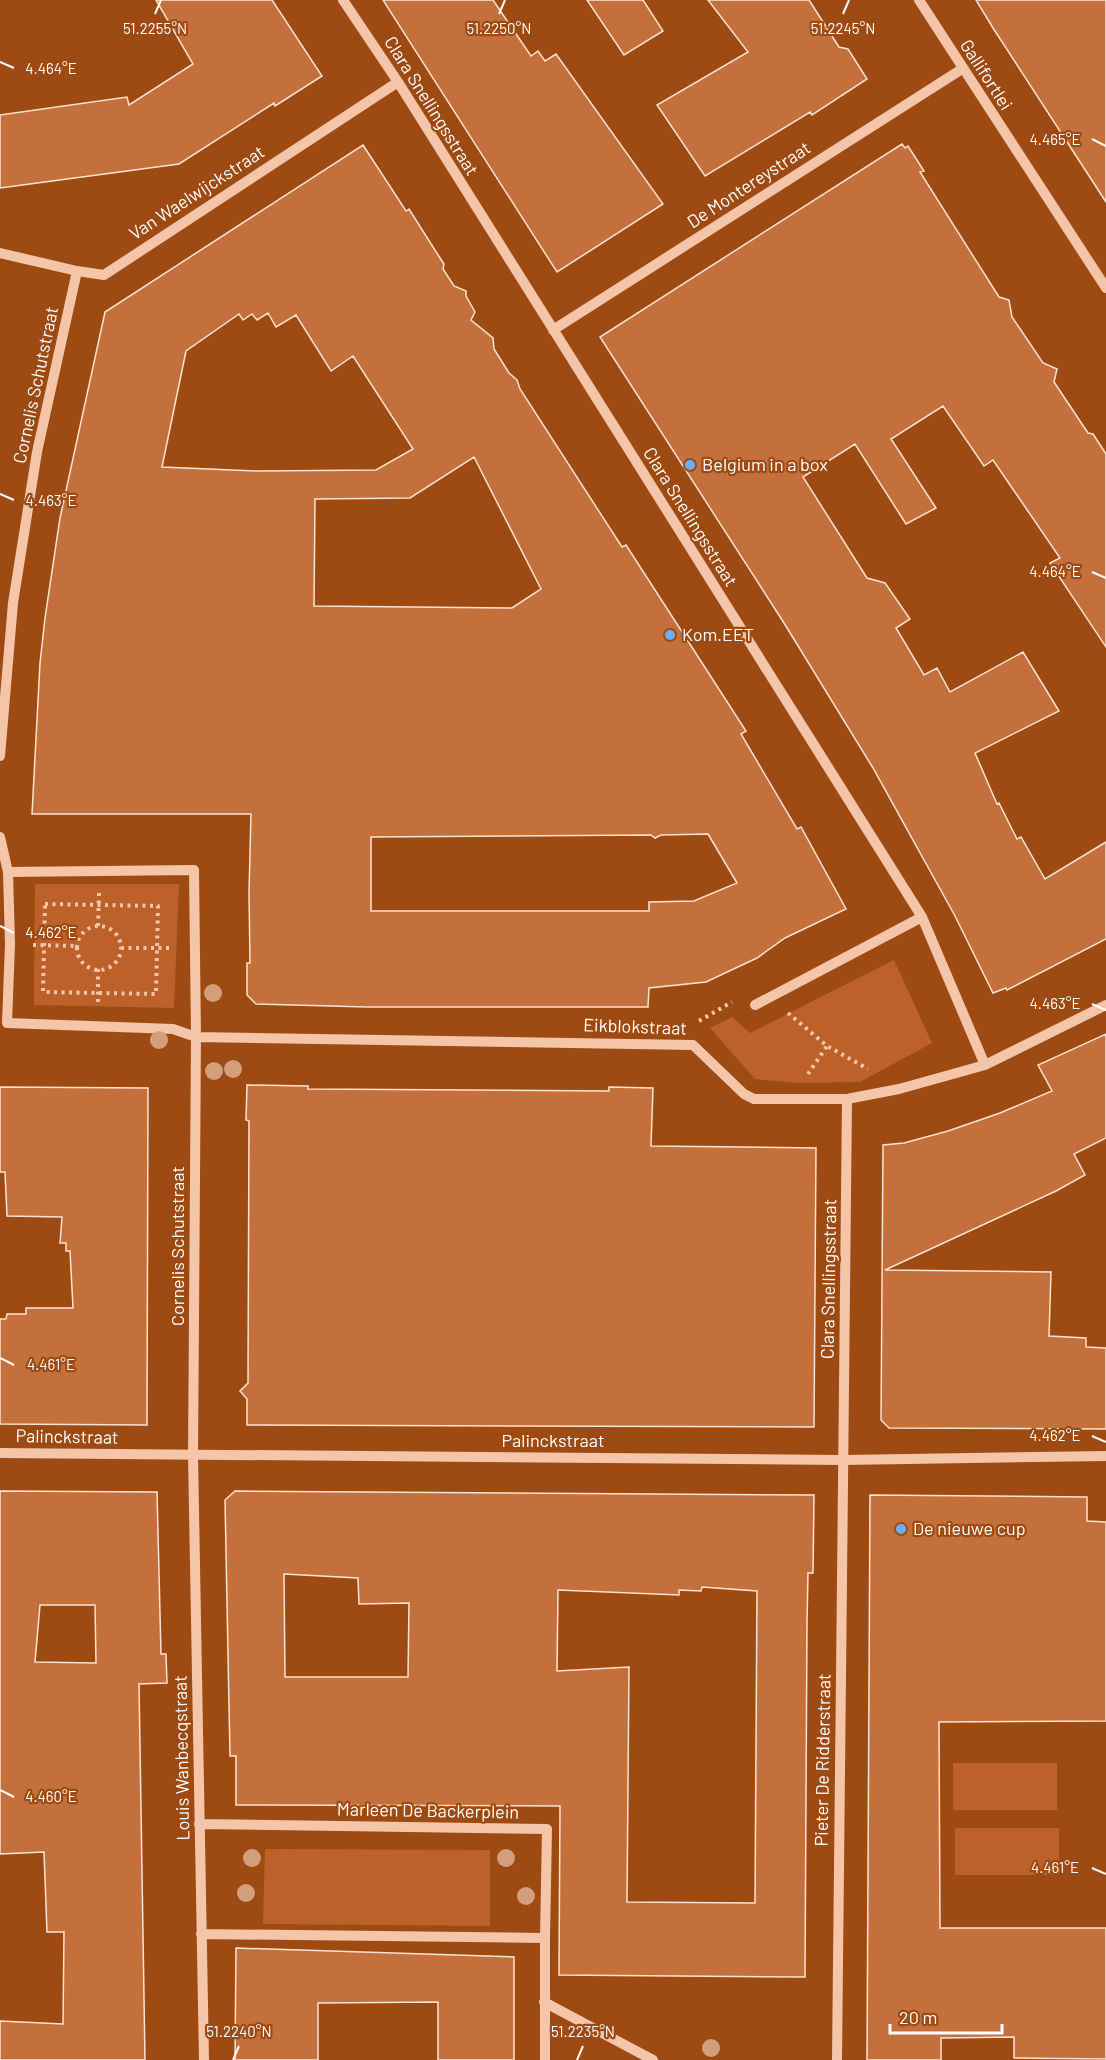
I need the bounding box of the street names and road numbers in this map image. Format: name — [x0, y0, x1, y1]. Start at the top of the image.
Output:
street label: Clara Snellingsstraat — [380, 32, 484, 179]
street label: Gallifortlei — [956, 35, 1018, 114]
street label: De Montereystraat — [683, 136, 814, 232]
street label: Van Waelwijckstraat — [125, 140, 268, 244]
street label: Cornelis Schutstraat — [8, 304, 62, 465]
street label: Clara Snellingsstraat — [639, 443, 743, 590]
street label: Eikblokstraat — [583, 1013, 687, 1039]
street label: Cornelis Schutstraat — [166, 1166, 188, 1326]
street label: Clara Snellingsstraat — [816, 1199, 840, 1359]
street label: Palinckstraat — [15, 1424, 119, 1448]
street label: Palinckstraat — [502, 1429, 605, 1451]
street label: Pieter De Ridderstraat — [809, 1673, 835, 1847]
street label: Louis Wanbecqstraat — [169, 1675, 193, 1841]
street label: Marleen De Backerplein — [337, 1797, 519, 1823]

